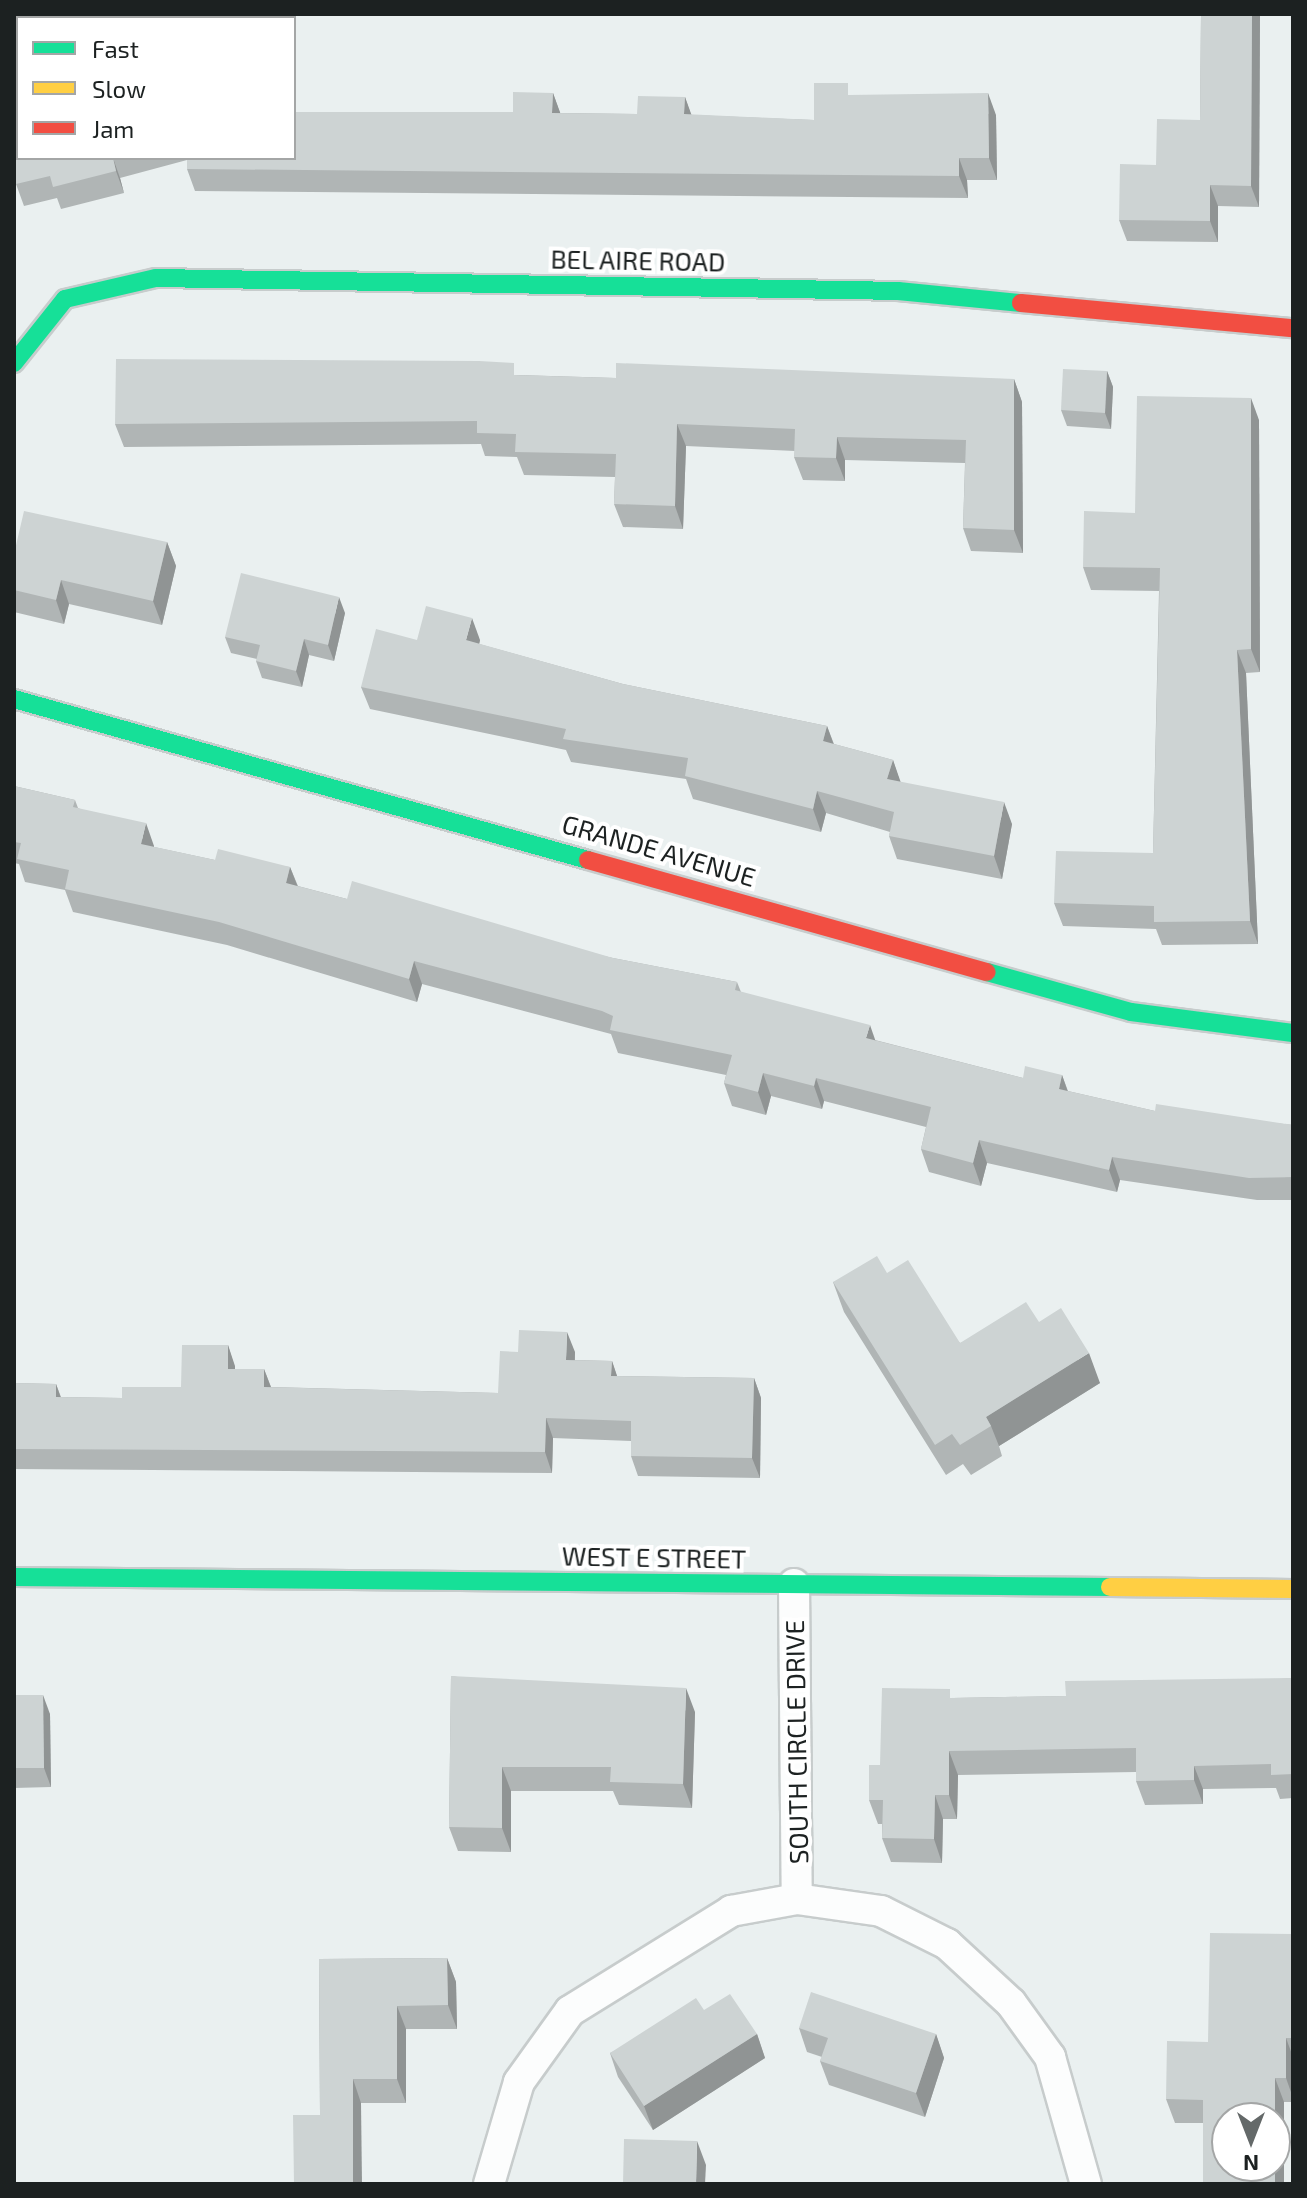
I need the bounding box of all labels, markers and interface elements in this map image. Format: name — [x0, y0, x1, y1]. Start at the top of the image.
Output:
legend — [16, 16, 296, 160]
text: Fast — [92, 34, 139, 63]
text: Slow — [92, 74, 146, 103]
text: Jam — [92, 114, 134, 143]
street label: BEL AIRE ROAD — [550, 243, 726, 277]
street label: GRANDE AVENUE — [558, 807, 760, 893]
street label: WEST E STREET — [561, 1540, 747, 1574]
street label: SOUTH CIRCLE DRIVE — [778, 1620, 814, 1864]
north arrow — [1211, 2102, 1291, 2182]
text: N — [1243, 2151, 1259, 2177]

